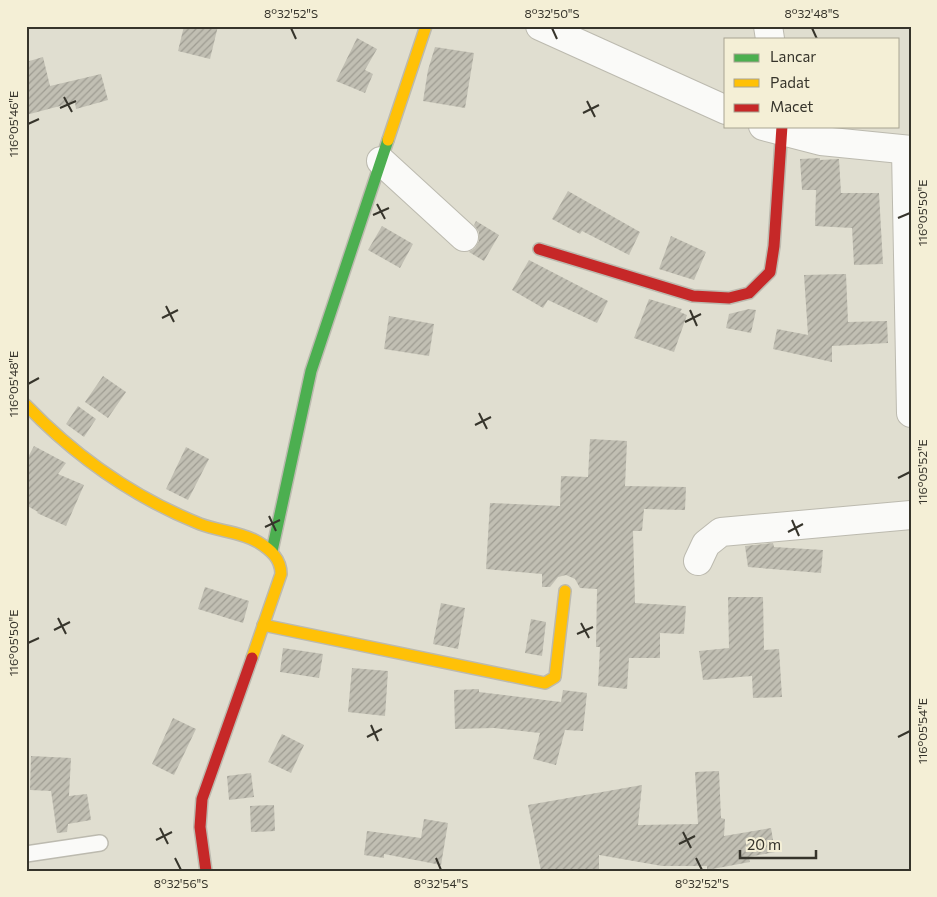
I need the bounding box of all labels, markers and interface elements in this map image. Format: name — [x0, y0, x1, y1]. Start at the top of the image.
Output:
text: 8°32'52"S — [264, 6, 318, 20]
text: 8°32'50"S — [524, 6, 580, 20]
text: 8°32'48"S — [785, 6, 839, 20]
legend — [724, 38, 900, 128]
text: Lancar — [770, 47, 816, 65]
text: Padat — [770, 73, 810, 91]
text: 116°05'46"E — [6, 91, 20, 157]
text: Macet — [770, 97, 813, 115]
text: 116°05'50"E — [915, 180, 929, 246]
text: 116°05'48"E — [6, 351, 20, 417]
text: 116°05'52"E — [915, 439, 929, 505]
text: 116°05'50"E — [6, 610, 20, 676]
text: 116°05'54"E — [915, 698, 929, 764]
scale bar — [740, 827, 816, 859]
text: 20 m — [747, 835, 781, 853]
text: 8°32'56"S — [154, 876, 208, 890]
text: 8°32'54"S — [414, 876, 468, 890]
text: 8°32'52"S — [675, 876, 729, 890]

